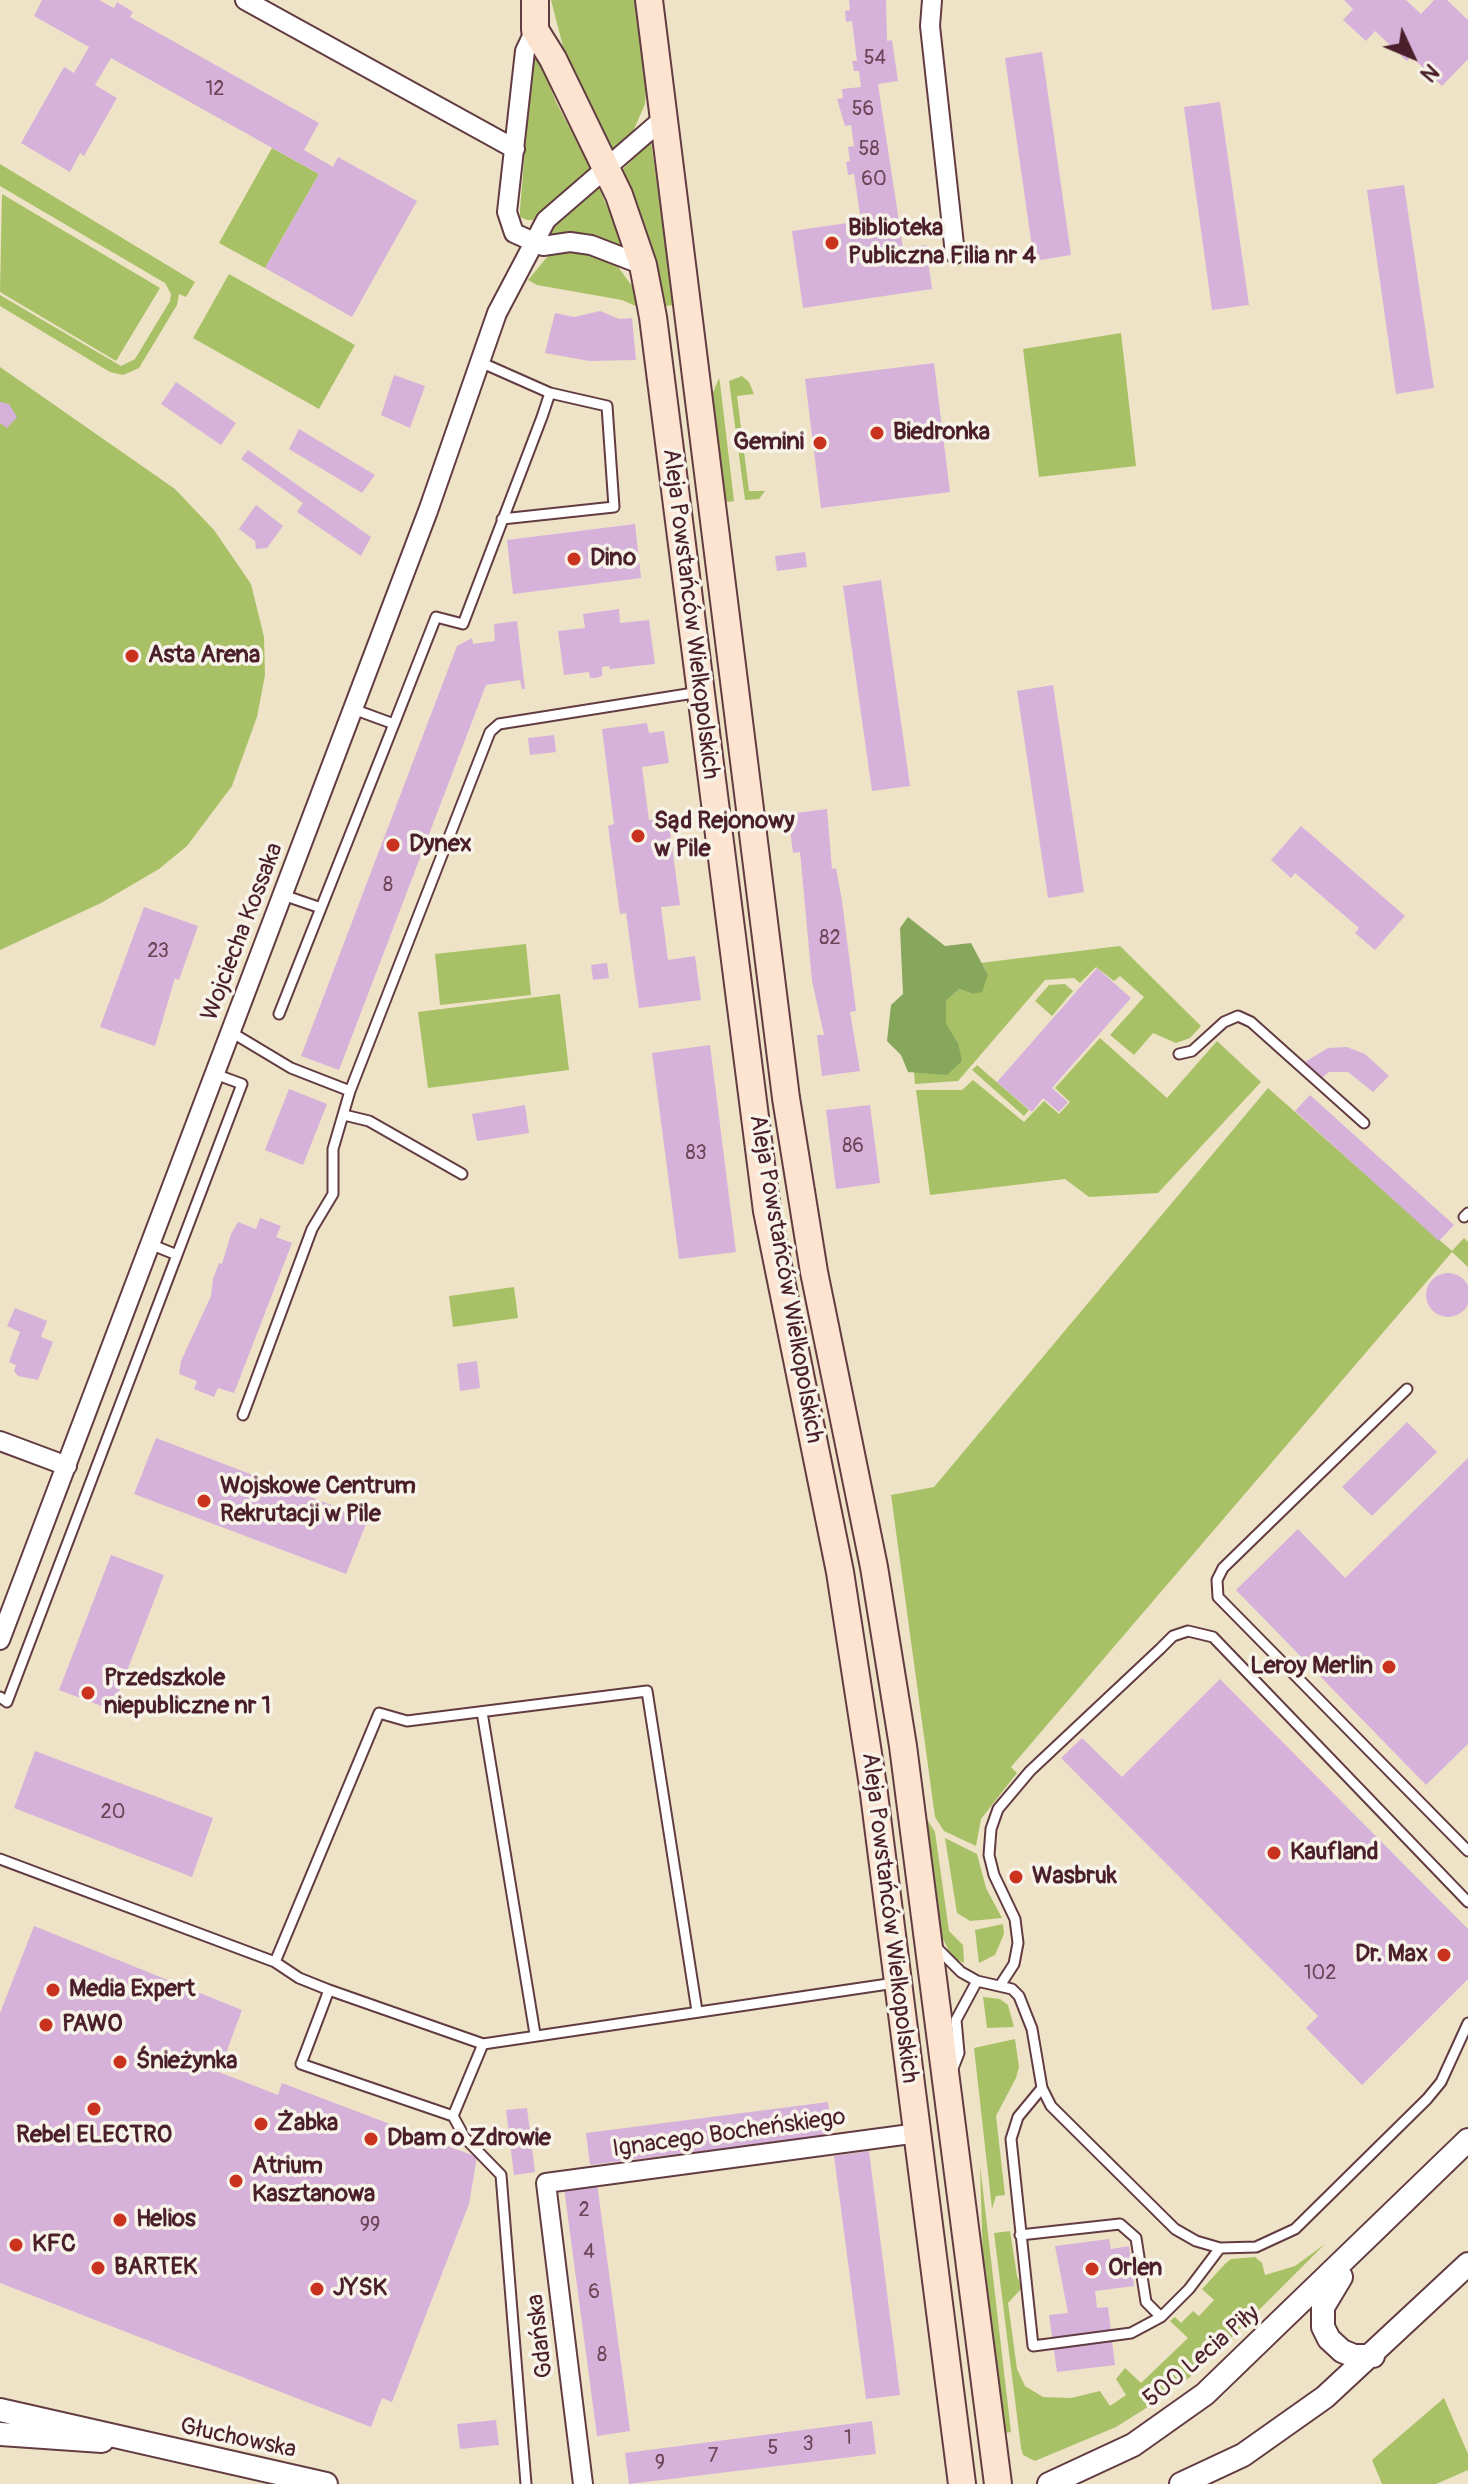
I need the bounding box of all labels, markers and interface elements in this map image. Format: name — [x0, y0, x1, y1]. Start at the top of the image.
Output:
north arrow — [1372, 16, 1452, 96]
house number: 54 — [864, 47, 886, 71]
text: N — [1414, 58, 1445, 88]
house number: 12 — [206, 78, 224, 102]
house number: 56 — [852, 98, 874, 122]
house number: 58 — [859, 138, 879, 162]
house number: 60 — [861, 168, 887, 192]
place label: Biblioteka Publiczna Filia nr 4 — [848, 215, 1036, 271]
marker: Biblioteka Publiczna Filia nr 4 — [823, 234, 841, 252]
place label: Biedronka — [893, 419, 990, 447]
marker: Biedronka — [868, 424, 886, 442]
place label: Gemini — [733, 429, 804, 457]
marker: Gemini — [811, 434, 829, 452]
street label: Aleja Powstańców Wielkopolskich — [655, 447, 725, 781]
place label: Dino — [590, 545, 636, 573]
marker: Dino — [565, 550, 583, 568]
place label: Asta Arena — [148, 642, 260, 670]
marker: Asta Arena — [123, 647, 141, 665]
place label: Sąd Rejonowy w Pile — [654, 808, 794, 864]
marker: Sąd Rejonowy w Pile — [629, 827, 647, 845]
place label: Dynex — [409, 831, 472, 859]
marker: Dynex — [384, 836, 402, 854]
street label: Wojciecha Kossaka — [196, 839, 290, 1025]
house number: 8 — [383, 874, 393, 898]
house number: 82 — [819, 927, 841, 951]
house number: 23 — [147, 940, 169, 964]
street label: Aleja Powstańców Wielkopolskich — [742, 1113, 828, 1445]
house number: 86 — [842, 1135, 864, 1159]
house number: 83 — [685, 1142, 707, 1166]
place label: Wojskowe Centrum Rekrutacji w Pile — [220, 1473, 416, 1529]
marker: Wojskowe Centrum Rekrutacji w Pile — [195, 1492, 213, 1510]
place label: Leroy Merlin — [1250, 1653, 1373, 1681]
marker: Leroy Merlin — [1380, 1658, 1398, 1676]
place label: Przedszkole niepubliczne nr 1 — [104, 1665, 271, 1721]
marker: Przedszkole niepubliczne nr 1 — [79, 1684, 97, 1702]
street label: Aleja Powstańców Wielkopolskich — [854, 1751, 924, 2085]
house number: 20 — [101, 1801, 125, 1825]
place label: Kaufland — [1290, 1839, 1378, 1867]
marker: Kaufland — [1265, 1844, 1283, 1862]
place label: Wasbruk — [1032, 1863, 1117, 1891]
marker: Wasbruk — [1007, 1868, 1025, 1886]
place label: Dr. Max — [1355, 1941, 1428, 1969]
marker: Dr. Max — [1435, 1946, 1453, 1964]
house number: 102 — [1304, 1962, 1336, 1986]
place label: Media Expert — [69, 1976, 195, 2004]
marker: Media Expert — [44, 1981, 62, 1999]
place label: PAWO — [62, 2011, 122, 2039]
marker: PAWO — [37, 2016, 55, 2034]
place label: Śnieżynka — [136, 2048, 237, 2076]
marker: Śnieżynka — [111, 2053, 129, 2071]
marker: Rebel ELECTRO — [85, 2100, 103, 2118]
street label: Ignacego Bocheńskiego — [611, 2103, 847, 2165]
place label: Żabka — [277, 2110, 338, 2138]
marker: Żabka — [252, 2115, 270, 2133]
place label: Rebel ELECTRO — [16, 2122, 172, 2150]
place label: Dbam o Zdrowie — [387, 2125, 551, 2153]
marker: Dbam o Zdrowie — [362, 2130, 380, 2148]
place label: Atrium Kasztanowa — [252, 2153, 375, 2209]
marker: Atrium Kasztanowa — [227, 2172, 245, 2190]
house number: 2 — [578, 2199, 590, 2223]
place label: Helios — [136, 2206, 196, 2234]
marker: Helios — [111, 2211, 129, 2229]
house number: 99 — [360, 2214, 380, 2238]
place label: KFC — [32, 2231, 76, 2259]
marker: KFC — [7, 2236, 25, 2254]
house number: 4 — [583, 2241, 595, 2265]
place label: BARTEK — [114, 2254, 197, 2282]
place label: Orlen — [1108, 2255, 1162, 2283]
marker: BARTEK — [89, 2259, 107, 2277]
marker: Orlen — [1083, 2260, 1101, 2278]
place label: JYSK — [333, 2275, 387, 2303]
marker: JYSK — [308, 2280, 326, 2298]
house number: 6 — [588, 2281, 600, 2305]
street label: Gdańska — [522, 2292, 560, 2380]
street label: 500 Lecia Piły — [1138, 2300, 1266, 2414]
house number: 8 — [597, 2344, 607, 2368]
street label: Głuchowska — [177, 2413, 299, 2465]
house number: 1 — [844, 2427, 852, 2451]
house number: 3 — [802, 2433, 814, 2457]
house number: 5 — [768, 2437, 778, 2461]
house number: 7 — [708, 2445, 718, 2469]
house number: 9 — [655, 2452, 665, 2476]

